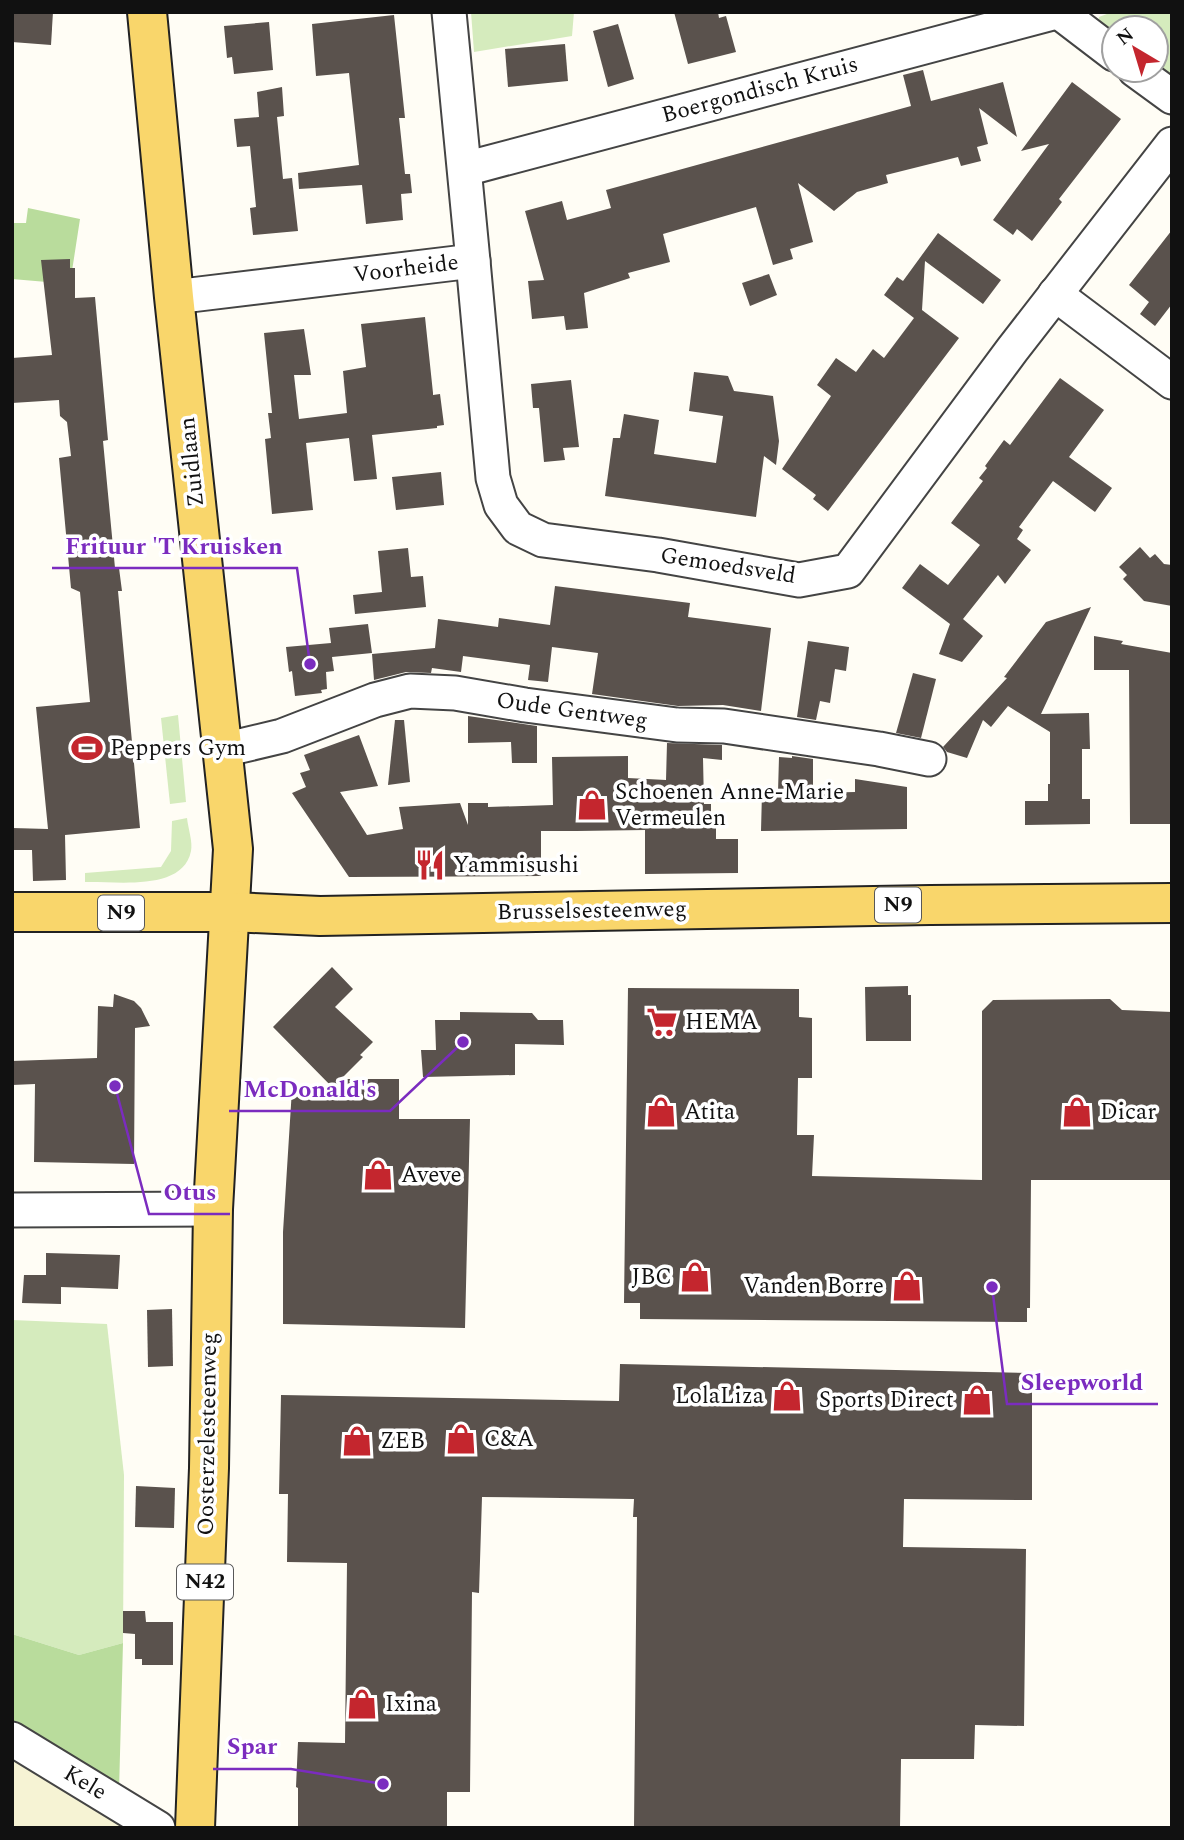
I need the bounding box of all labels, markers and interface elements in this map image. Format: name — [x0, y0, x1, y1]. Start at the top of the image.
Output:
north arrow — [1100, 14, 1170, 84]
text: N — [1110, 21, 1140, 53]
street label: Boergondisch Kruis — [658, 47, 862, 133]
street label: Voorheide — [351, 245, 461, 293]
street label: Zuidlaan — [170, 415, 214, 509]
callout: Frituur 'T Kruisken — [52, 523, 297, 568]
text: Frituur 'T Kruisken — [65, 529, 283, 565]
street label: Gemoedsveld — [658, 538, 798, 594]
street label: Oude Gentweg — [494, 683, 650, 739]
sports icon: Peppers Gym — [70, 731, 104, 765]
place label: Peppers Gym — [110, 731, 246, 766]
place label: Schoenen Anne-Marie Vermeulen — [615, 775, 844, 836]
shop icon: Schoenen Anne-Marie Vermeulen — [575, 788, 609, 822]
restaurant icon: Yammisushi — [413, 848, 447, 882]
place label: Yammisushi — [453, 848, 579, 883]
road number: N9 — [875, 888, 921, 922]
street label: Brusselsesteenweg — [497, 892, 687, 930]
road number: N9 — [98, 895, 144, 930]
supermarket icon: HEMA — [645, 1005, 679, 1039]
place label: HEMA — [685, 1005, 758, 1040]
callout: McDonald's — [229, 1066, 390, 1111]
text: McDonald's — [243, 1072, 377, 1108]
shop icon: Atita — [644, 1095, 678, 1129]
place label: Atita — [684, 1095, 735, 1130]
shop icon: Dicar — [1060, 1095, 1094, 1129]
place label: Dicar — [1100, 1095, 1156, 1130]
shop icon: Aveve — [361, 1158, 395, 1192]
place label: Aveve — [401, 1158, 462, 1193]
callout: Otus — [149, 1169, 230, 1214]
text: Otus — [164, 1175, 217, 1211]
place label: JBC — [631, 1260, 672, 1295]
shop icon: JBC — [678, 1260, 712, 1294]
place label: Vanden Borre — [743, 1269, 884, 1304]
shop icon: Vanden Borre — [890, 1269, 924, 1303]
street label: Oosterzelesteenweg — [189, 1332, 227, 1536]
callout: Sleepworld — [1007, 1359, 1158, 1404]
text: Sleepworld — [1021, 1365, 1143, 1401]
place label: LolaLiza — [675, 1379, 764, 1414]
shop icon: LolaLiza — [770, 1379, 804, 1413]
place label: Sports Direct — [819, 1383, 954, 1418]
shop icon: Sports Direct — [960, 1383, 994, 1417]
shop icon: C&A — [444, 1422, 478, 1456]
place label: C&A — [484, 1422, 534, 1457]
shop icon: ZEB — [340, 1424, 374, 1458]
place label: ZEB — [380, 1424, 425, 1459]
road number: N42 — [177, 1564, 233, 1600]
shop icon: Ixina — [345, 1687, 379, 1721]
place label: Ixina — [385, 1687, 437, 1722]
callout: Spar — [213, 1724, 291, 1769]
text: Spar — [227, 1729, 278, 1765]
street label: Kele — [57, 1756, 113, 1810]

